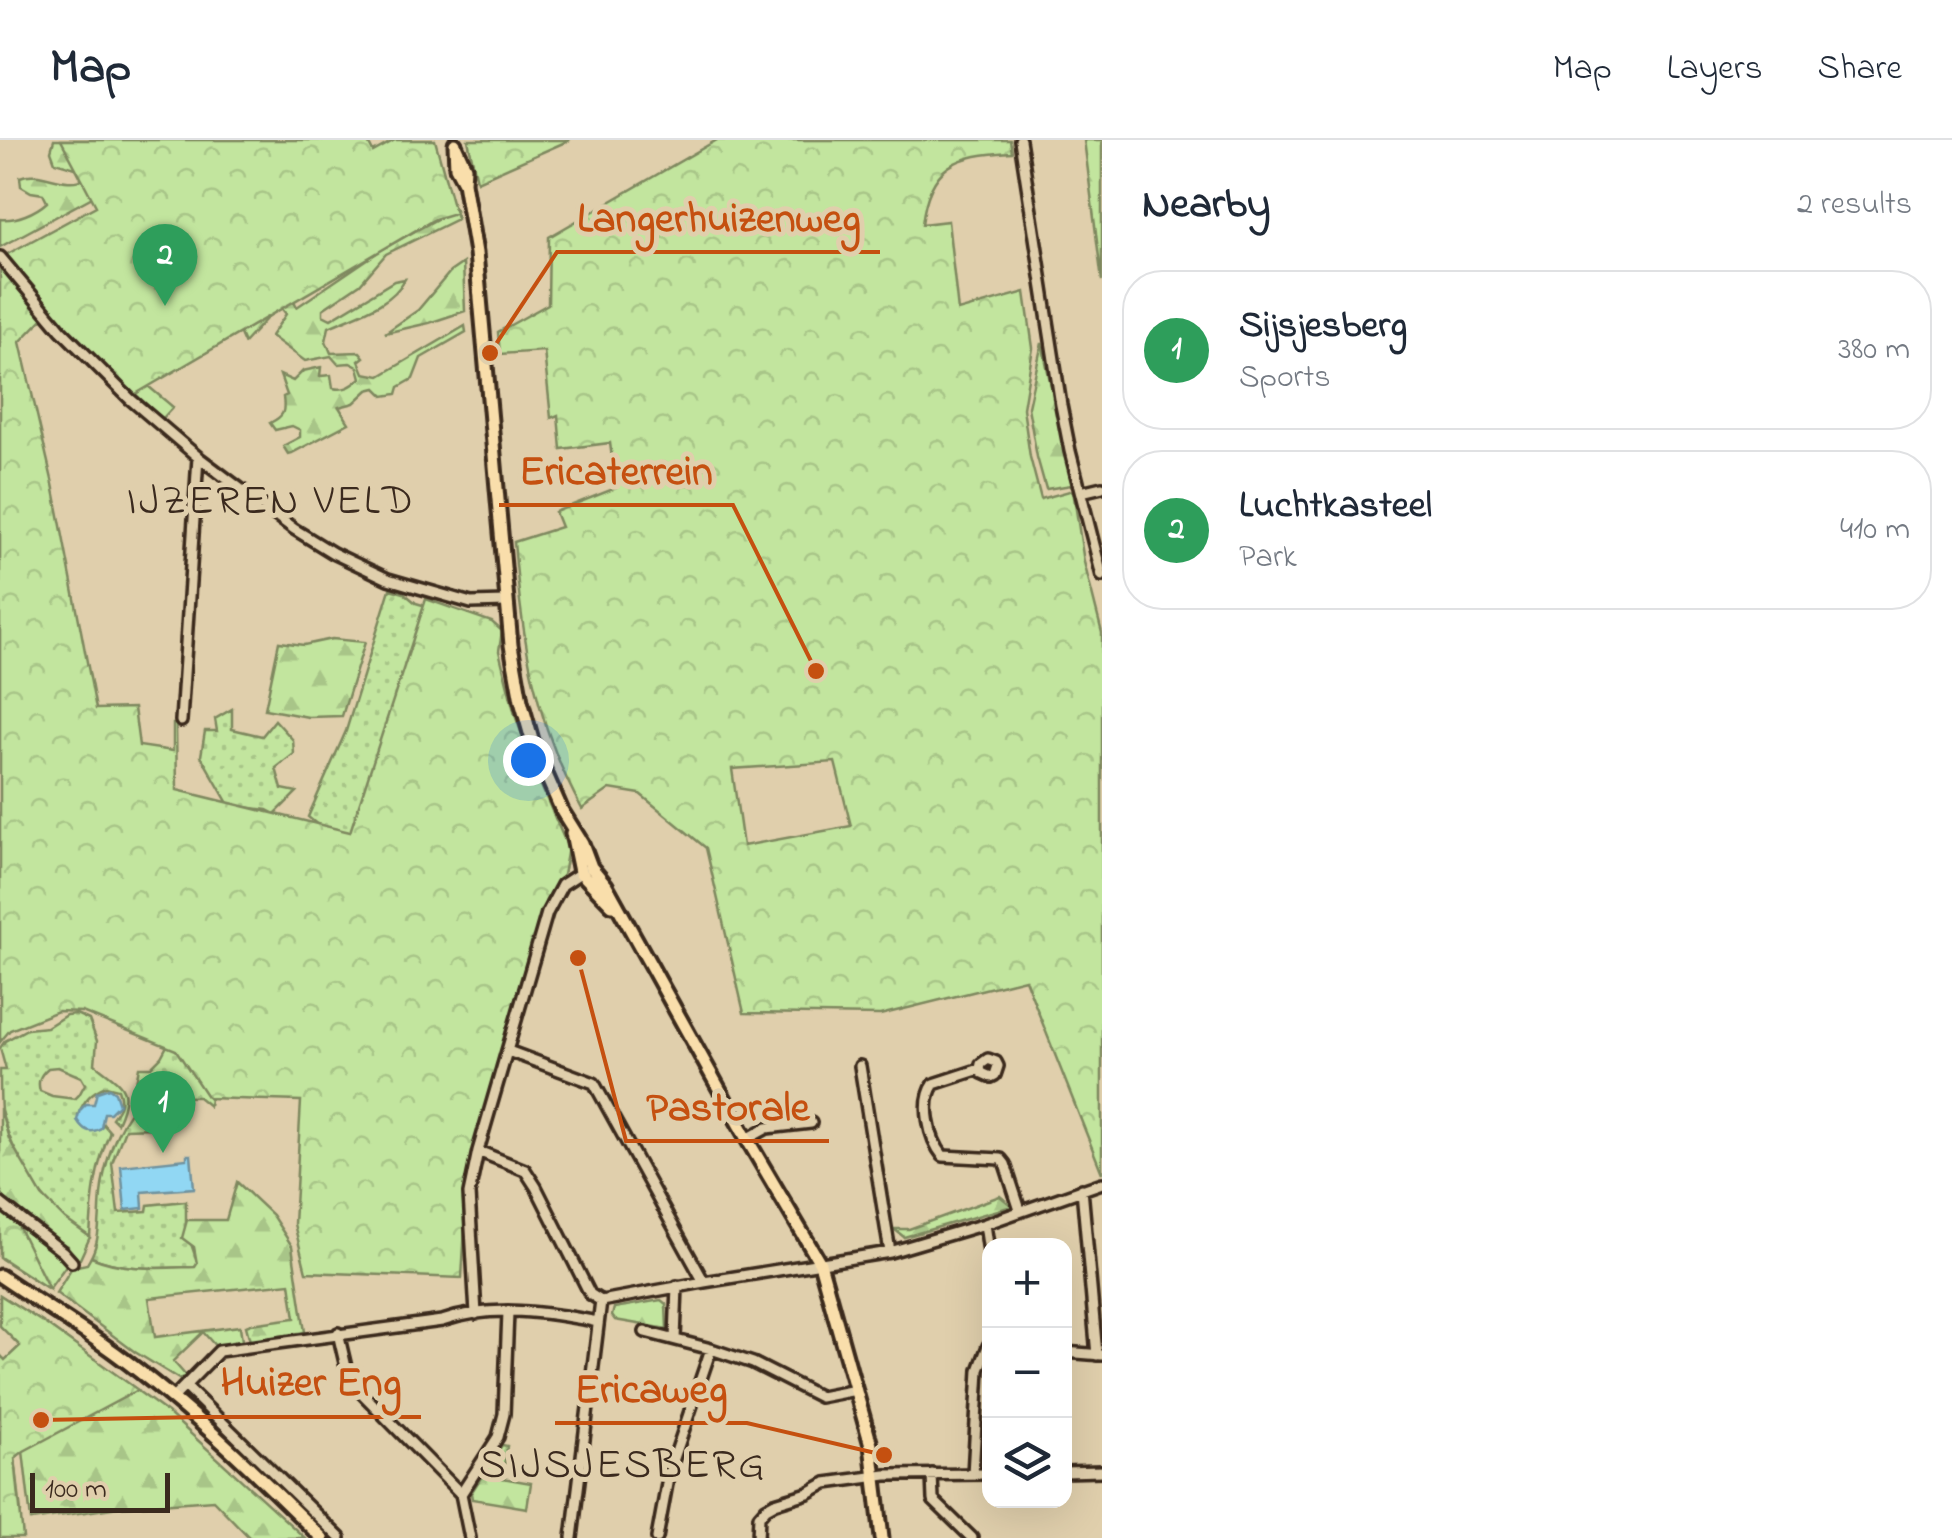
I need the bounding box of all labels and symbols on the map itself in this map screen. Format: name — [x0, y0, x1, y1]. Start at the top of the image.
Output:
callout: Langerhuizenweg — [557, 180, 880, 252]
text: Langerhuizenweg — [577, 190, 861, 252]
pin: 2 — [132, 224, 198, 306]
callout: Ericaterrein — [499, 433, 733, 505]
text: Ericaterrein — [519, 443, 713, 504]
district label: IJZEREN VELD — [127, 472, 415, 533]
your location — [503, 735, 554, 786]
callout: Pastorale — [626, 1069, 829, 1141]
pin: 1 — [130, 1070, 196, 1153]
text: Pastorale — [646, 1079, 811, 1140]
callout: Huizer Eng — [200, 1345, 421, 1417]
callout: Ericaweg — [555, 1351, 747, 1423]
text: Huizer Eng — [221, 1354, 401, 1416]
text: Ericaweg — [575, 1361, 727, 1423]
district label: SIJSJESBERG — [479, 1436, 767, 1497]
scale bar — [30, 1468, 170, 1512]

